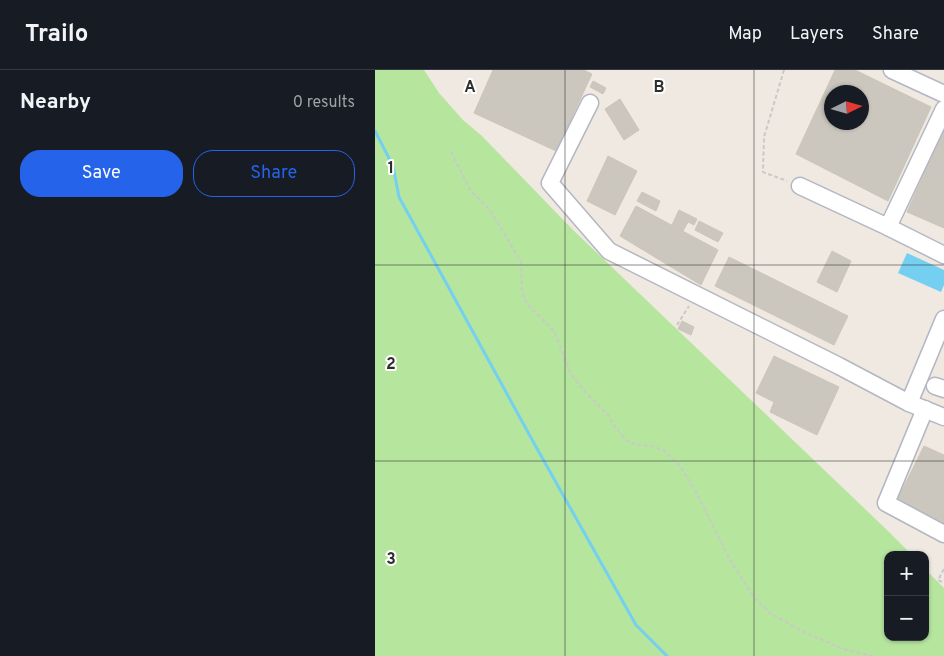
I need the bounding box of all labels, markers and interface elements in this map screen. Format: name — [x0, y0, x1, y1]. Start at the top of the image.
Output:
text: Trailo — [25, 20, 88, 50]
text: Map — [728, 23, 762, 46]
text: Layers — [790, 23, 844, 46]
text: Share — [872, 23, 919, 46]
text: A — [464, 78, 476, 98]
text: B — [653, 78, 665, 98]
north arrow — [824, 85, 869, 130]
text: Nearby — [20, 89, 91, 116]
text: 0 results — [293, 93, 355, 113]
button: Save — [20, 150, 183, 197]
button: Share — [193, 150, 355, 197]
text: 1 — [388, 159, 394, 179]
text: 2 — [386, 355, 396, 375]
text: 3 — [386, 550, 396, 570]
map controls — [884, 551, 929, 641]
button: + — [884, 551, 929, 596]
button: − — [884, 596, 929, 641]

